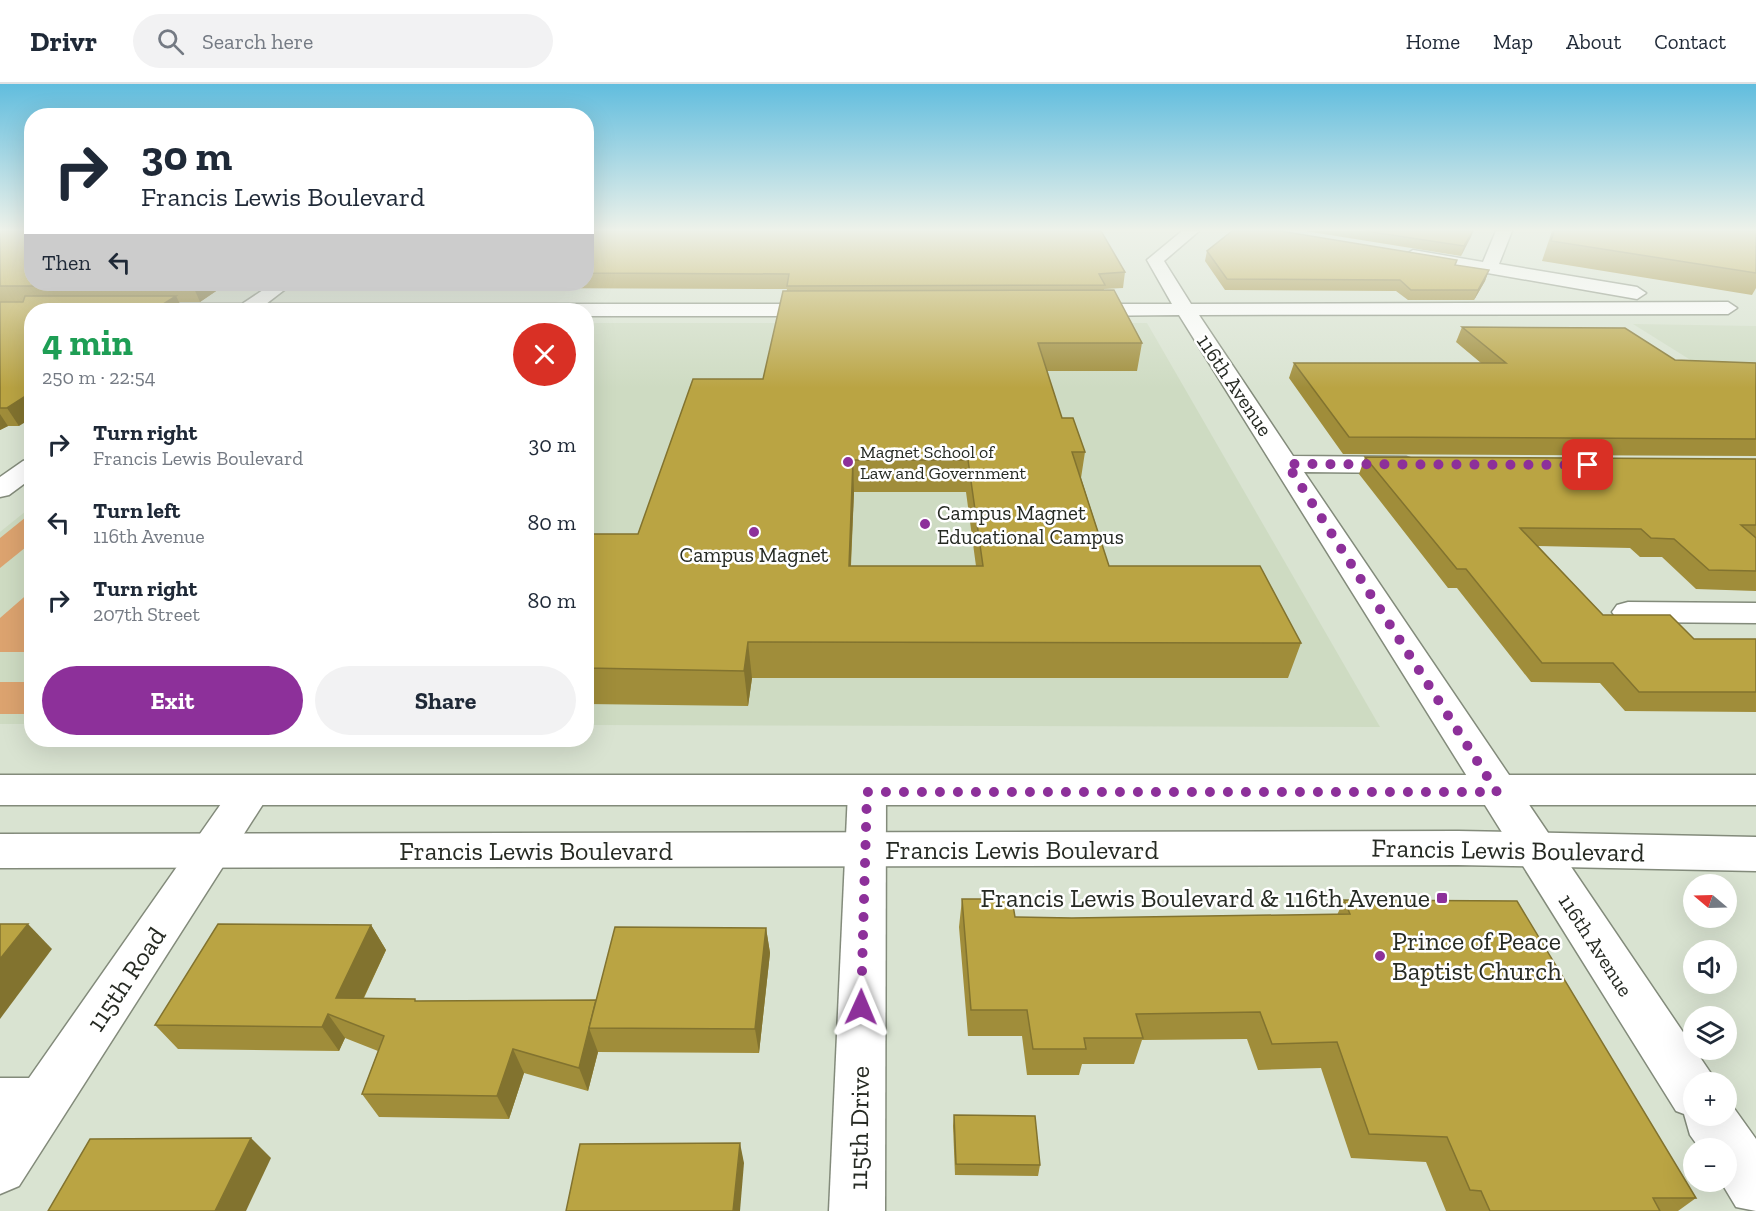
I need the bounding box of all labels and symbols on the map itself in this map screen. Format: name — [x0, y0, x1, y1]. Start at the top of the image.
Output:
street label: 116th Avenue — [1192, 329, 1278, 441]
pin — [1562, 439, 1613, 490]
place label: Magnet School of Law and Government — [860, 441, 1026, 484]
marker: Magnet School of Law and Government — [841, 455, 855, 469]
place label: Campus Magnet Educational Campus — [937, 500, 1124, 549]
marker: Campus Magnet Educational Campus — [918, 517, 932, 531]
marker: Campus Magnet — [747, 525, 761, 539]
place label: Campus Magnet — [680, 542, 829, 567]
street label: Francis Lewis Boulevard — [1371, 832, 1645, 868]
street label: Francis Lewis Boulevard — [885, 834, 1159, 866]
street label: Francis Lewis Boulevard — [399, 835, 673, 867]
north arrow — [1683, 874, 1737, 928]
place label: Francis Lewis Boulevard & 116th Avenue — [981, 882, 1430, 914]
street label: 116th Avenue — [1554, 889, 1639, 1001]
marker: Francis Lewis Boulevard & 116th Avenue — [1435, 891, 1449, 905]
street label: 115th Road — [79, 921, 173, 1037]
place label: Prince of Peace Baptist Church — [1392, 925, 1562, 987]
marker: Prince of Peace Baptist Church — [1373, 949, 1387, 963]
position arrow — [829, 975, 893, 1039]
street label: 115th Drive — [842, 1066, 876, 1190]

